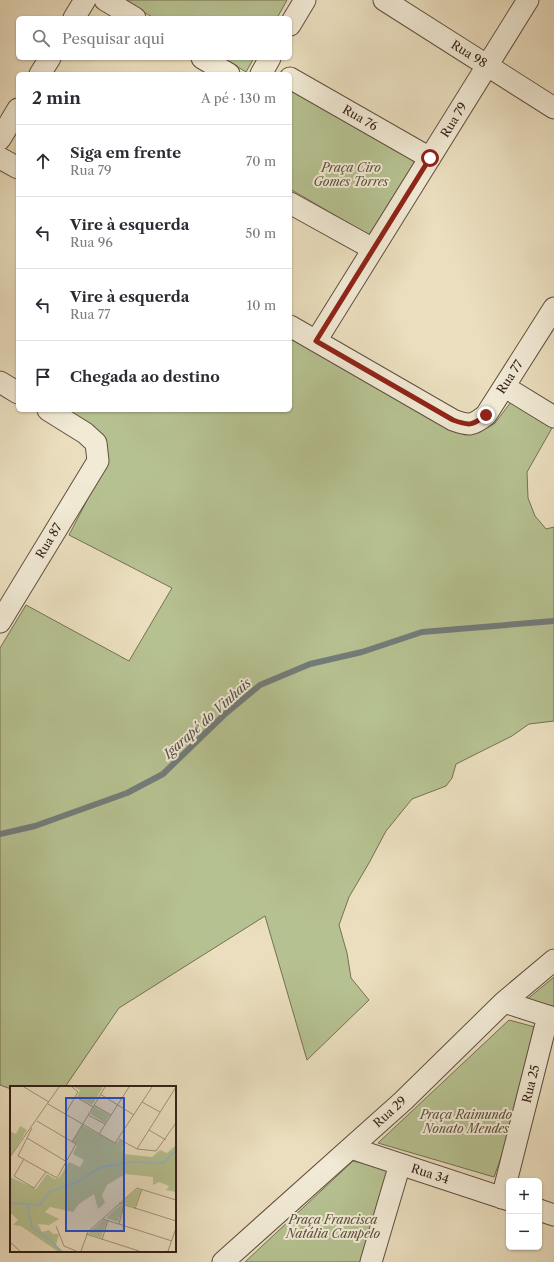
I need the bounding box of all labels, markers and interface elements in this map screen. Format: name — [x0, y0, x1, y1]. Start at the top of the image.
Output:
search box — [16, 16, 292, 60]
icon: search — [30, 27, 52, 49]
text: Pesquisar aqui — [62, 29, 165, 48]
street label: Rua 98 — [448, 37, 490, 70]
text: 2 min — [32, 88, 81, 108]
text: A pé · 130 m — [201, 90, 276, 106]
street label: Rua 79 — [437, 99, 470, 140]
street label: Rua 76 — [340, 102, 381, 134]
text: Siga em frente — [70, 143, 181, 162]
route start — [421, 149, 439, 167]
icon: ahead — [32, 150, 54, 172]
text: 70 m — [246, 153, 276, 169]
park label: Praça Ciro Gomes Torres — [313, 160, 389, 189]
text: Rua 79 — [70, 162, 112, 178]
text: Vire à esquerda — [70, 215, 189, 234]
icon: left — [32, 222, 54, 244]
text: 50 m — [245, 225, 276, 241]
text: Rua 96 — [70, 234, 113, 250]
text: Vire à esquerda — [70, 287, 189, 306]
icon: left — [32, 294, 54, 316]
text: 10 m — [247, 297, 276, 313]
text: Rua 77 — [70, 306, 110, 322]
street label: Rua 77 — [493, 357, 526, 396]
icon: arrive — [32, 366, 54, 388]
text: Chegada ao destino — [70, 367, 220, 386]
route end — [477, 406, 495, 424]
street label: Rua 87 — [32, 520, 65, 561]
water label: Igarapé do Vinhais — [159, 674, 254, 762]
street label: Rua 25 — [519, 1063, 543, 1105]
inset map — [10, 1086, 176, 1252]
street label: Rua 29 — [370, 1093, 409, 1130]
park label: Praça Raimundo Nonato Mendes — [419, 1107, 512, 1136]
street label: Rua 34 — [409, 1160, 451, 1187]
map controls — [506, 1178, 542, 1250]
button: + — [506, 1178, 542, 1214]
park label: Praça Francisca Natália Campelo — [285, 1212, 380, 1241]
button: − — [506, 1214, 542, 1250]

